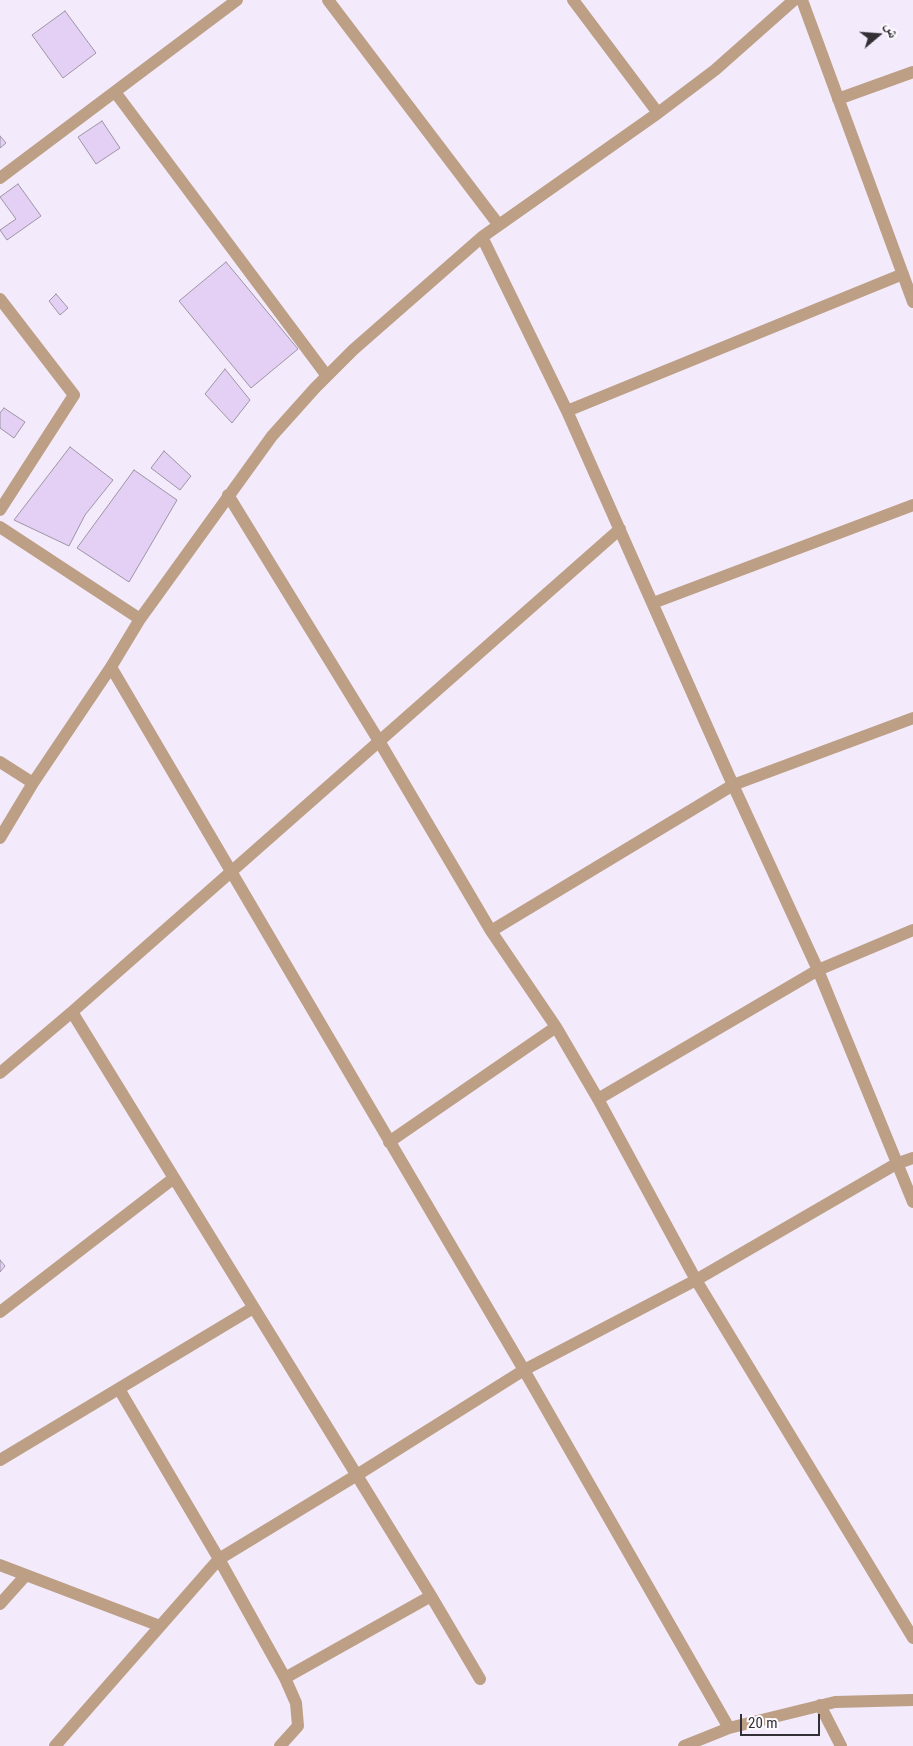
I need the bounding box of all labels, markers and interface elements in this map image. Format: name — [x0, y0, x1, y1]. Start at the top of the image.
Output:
north arrow — [853, 10, 903, 60]
text: ش — [882, 21, 902, 40]
scale bar — [743, 1704, 823, 1736]
text: 20 m — [748, 1714, 778, 1732]

